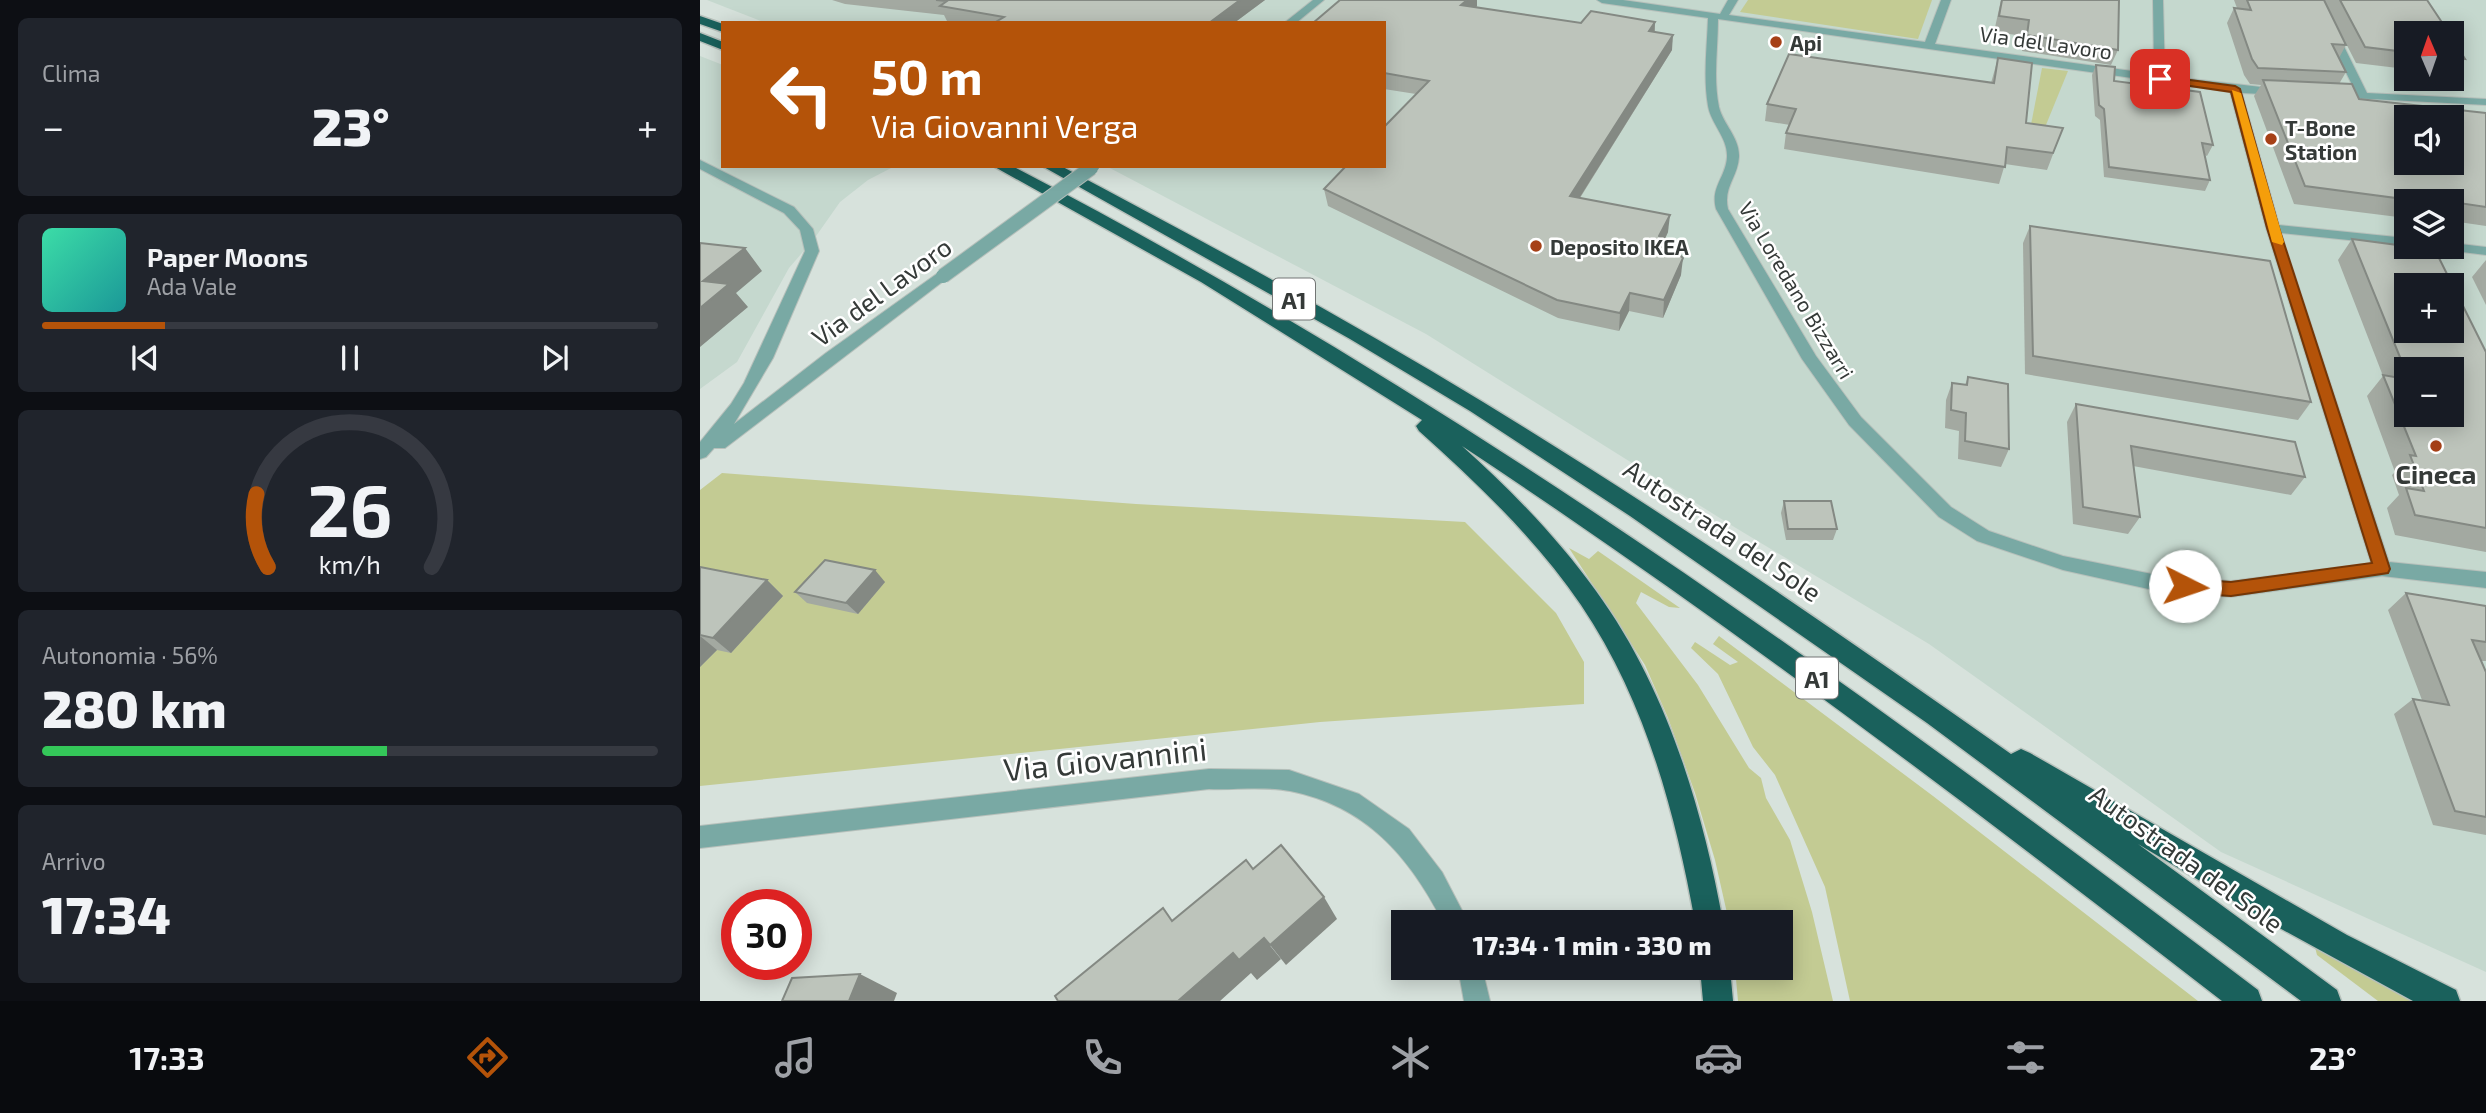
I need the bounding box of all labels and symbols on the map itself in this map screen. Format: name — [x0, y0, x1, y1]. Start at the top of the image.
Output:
street label: Via del Lavoro — [1978, 20, 2114, 64]
north arrow — [2394, 21, 2464, 91]
place label: Api — [1790, 30, 1822, 55]
marker: Api — [1768, 34, 1784, 50]
pin — [2130, 49, 2190, 109]
place label: T-Bone Station — [2285, 115, 2357, 164]
marker: T-Bone Station — [2263, 131, 2279, 147]
street label: Via Loredano Bizzarri — [1734, 197, 1860, 383]
street label: Via del Lavoro — [805, 230, 957, 352]
place label: Deposito IKEA — [1550, 234, 1689, 259]
marker: Deposito IKEA — [1528, 238, 1544, 254]
road number: A1 — [1273, 278, 1315, 320]
marker: Cineca — [2428, 438, 2444, 454]
street label: Autostrada del Sole — [1618, 453, 1828, 607]
place label: Cineca — [2396, 458, 2476, 489]
position arrow — [2148, 549, 2222, 623]
road number: A1 — [1796, 658, 1838, 698]
street label: Via Giovannini — [1001, 728, 1209, 788]
street label: Autostrada del Sole — [2084, 778, 2290, 938]
speed limit sign: 30 — [721, 889, 812, 980]

